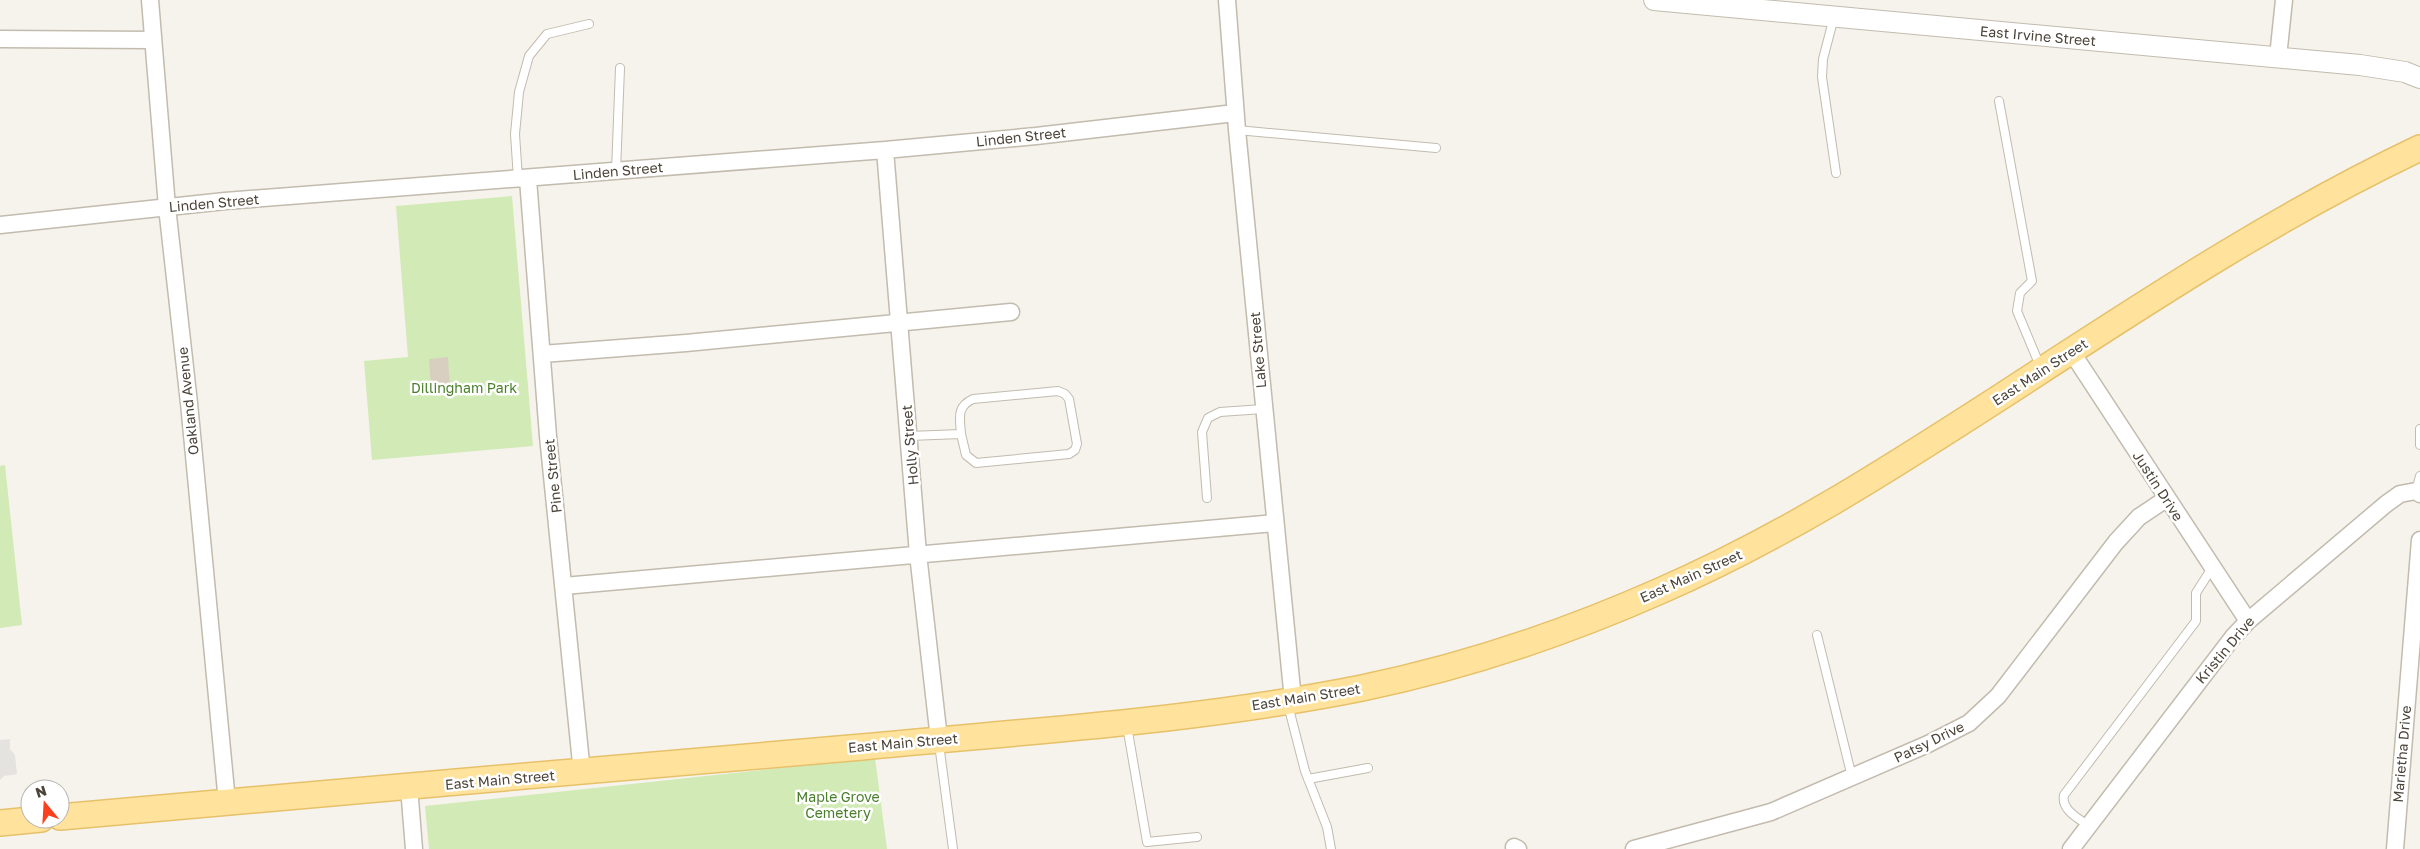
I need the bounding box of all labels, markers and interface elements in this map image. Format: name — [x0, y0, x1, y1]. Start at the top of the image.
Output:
street label: East Irvine Street — [1979, 22, 2097, 49]
street label: Linden Street — [975, 123, 1067, 150]
street label: Linden Street — [572, 158, 664, 183]
street label: Linden Street — [168, 190, 260, 215]
street label: Lake Street — [1246, 311, 1269, 389]
street label: East Main Street — [1989, 334, 2091, 409]
street label: Oakland Avenue — [173, 346, 202, 456]
park label: Dillingham Park — [411, 379, 517, 396]
street label: Holly Street — [898, 404, 921, 486]
street label: Pine Street — [540, 438, 565, 514]
street label: Justin Drive — [2130, 448, 2187, 524]
street label: East Main Street — [1637, 545, 1745, 606]
street label: Kristin Drive — [2192, 613, 2258, 687]
street label: East Main Street — [1250, 679, 1362, 714]
street label: Marietha Drive — [2389, 705, 2414, 803]
street label: Patsy Drive — [1891, 717, 1967, 766]
street label: East Main Street — [847, 729, 959, 756]
street label: East Main Street — [444, 766, 556, 793]
north arrow — [20, 779, 70, 829]
text: N — [33, 781, 49, 801]
park label: Maple Grove Cemetery — [796, 788, 880, 821]

